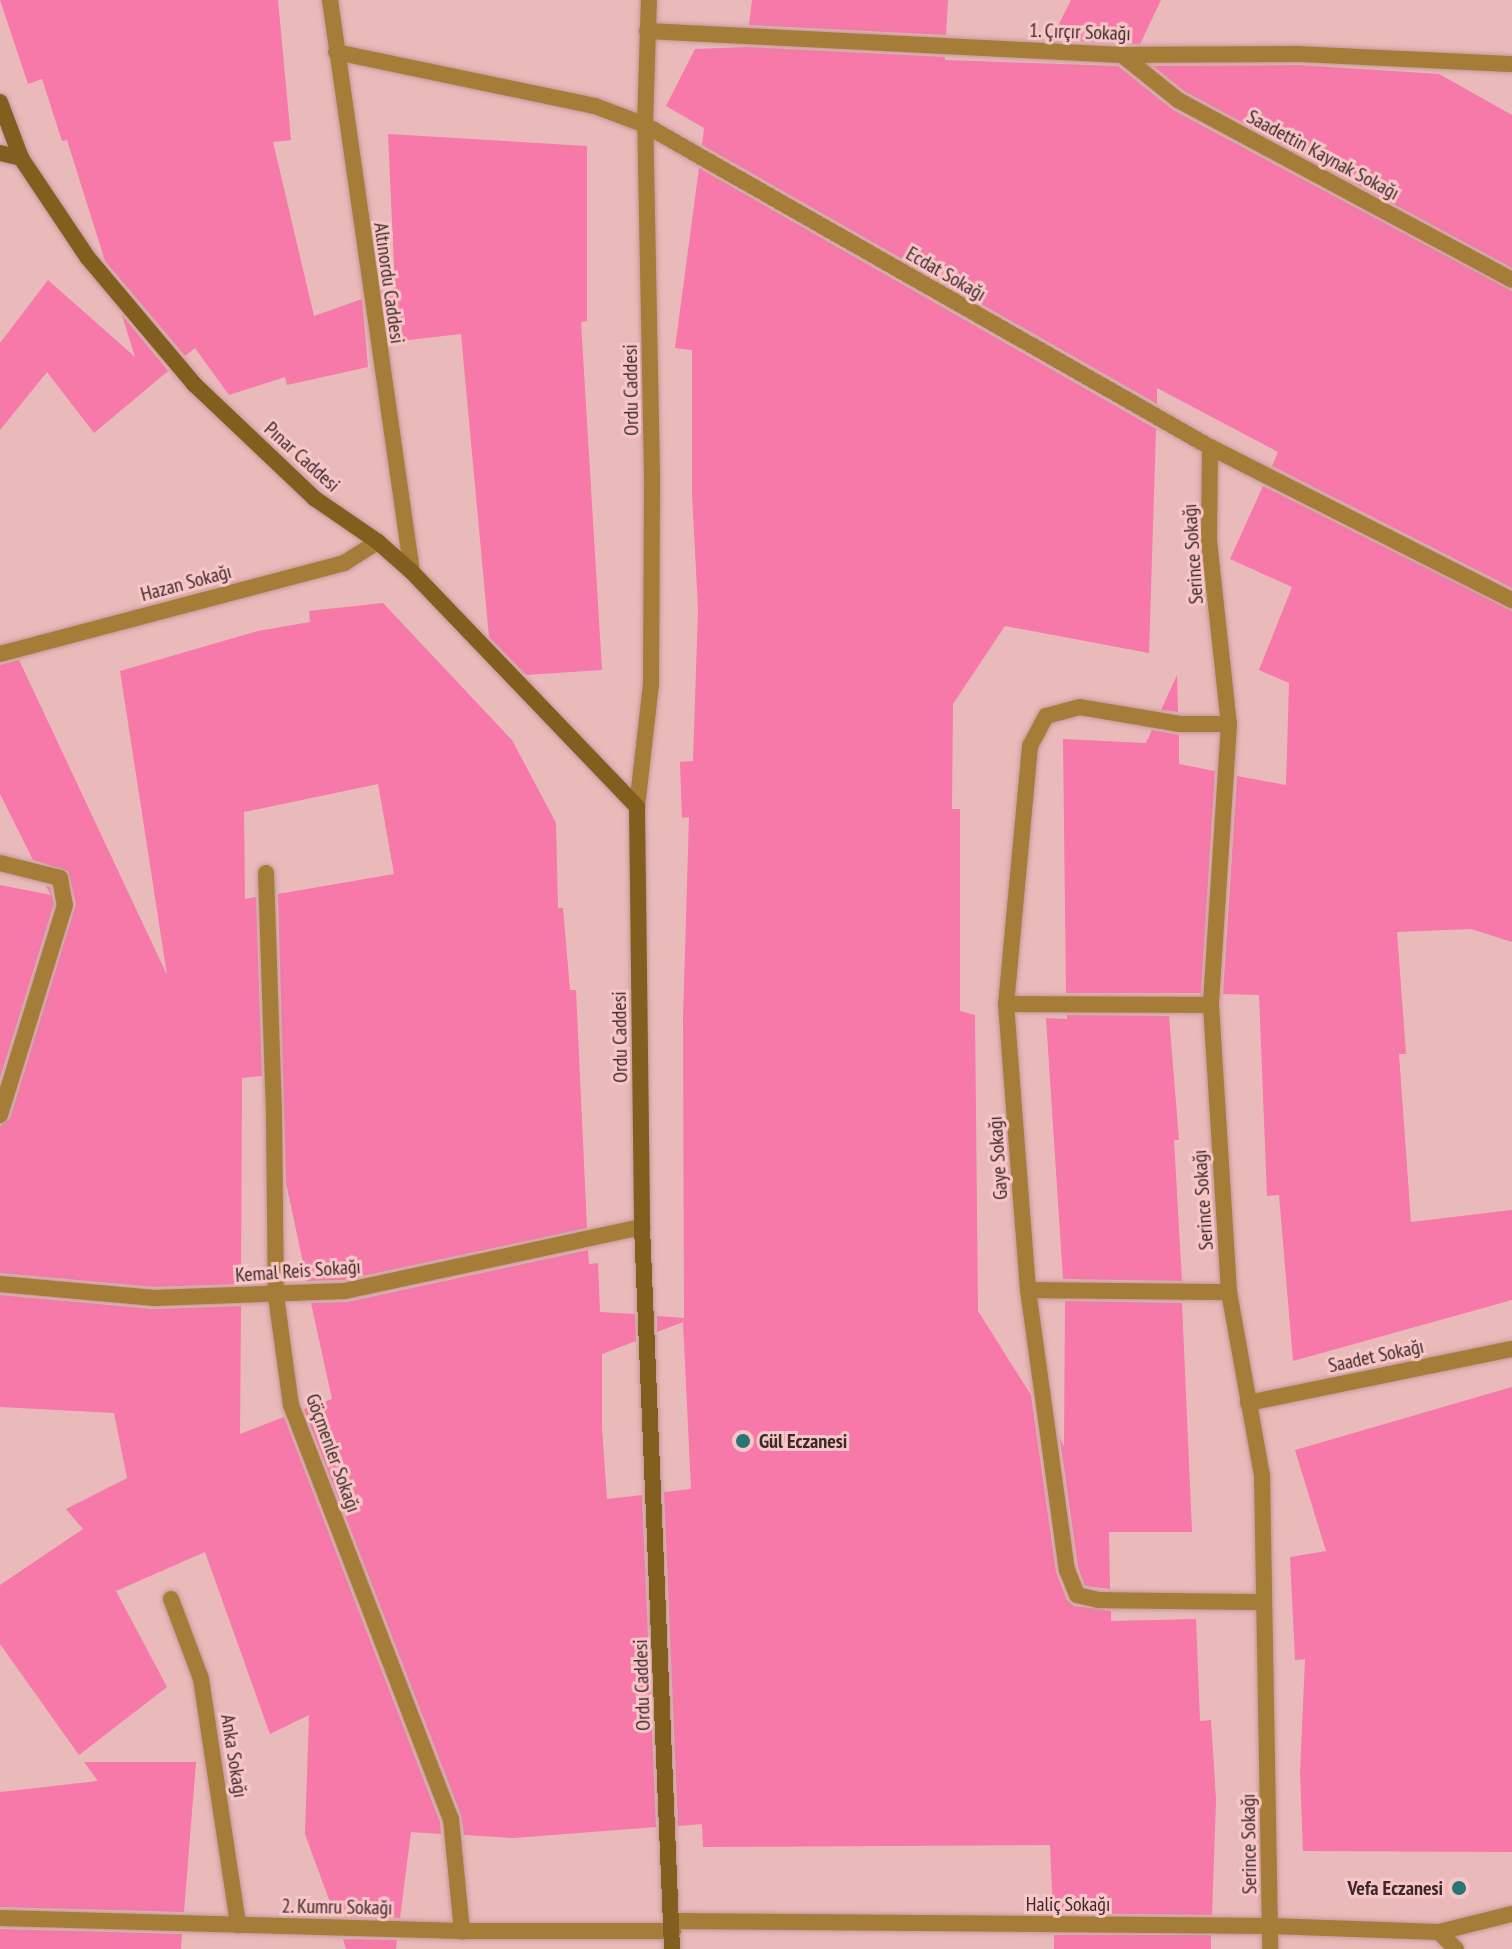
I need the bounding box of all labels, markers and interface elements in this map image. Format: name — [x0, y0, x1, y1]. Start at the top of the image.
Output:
street label: 1. Çırçır Sokağı — [1028, 18, 1132, 46]
street label: Saadettin Kaynak Sokağı — [1243, 105, 1403, 205]
street label: Altınordu Caddesi — [369, 221, 409, 345]
street label: Ecdat Sokağı — [902, 242, 990, 306]
street label: Ordu Caddesi — [618, 344, 644, 436]
street label: Pınar Caddesi — [259, 417, 345, 497]
street label: Serince Sokağı — [1178, 503, 1208, 605]
street label: Hazan Sokağı — [138, 559, 234, 607]
street label: Ordu Caddesi — [607, 991, 633, 1083]
street label: Gaye Sokağı — [983, 1115, 1013, 1201]
street label: Serince Sokağı — [1188, 1149, 1218, 1251]
street label: Kemal Reis Sokağı — [235, 1255, 361, 1287]
street label: Saadet Sokağı — [1326, 1334, 1426, 1378]
street label: Göçmenler Sokağı — [300, 1391, 366, 1515]
place label: Gül Eczanesi — [759, 1429, 847, 1453]
marker: Gül Eczanesi — [734, 1432, 752, 1450]
street label: Ordu Caddesi — [628, 1639, 656, 1731]
street label: Anka Sokağı — [216, 1713, 252, 1799]
street label: Serince Sokağı — [1236, 1793, 1262, 1895]
place label: Vefa Eczanesi — [1348, 1876, 1443, 1900]
marker: Vefa Eczanesi — [1450, 1879, 1468, 1897]
street label: Haliç Sokağı — [1025, 1892, 1111, 1916]
street label: 2. Kumru Sokağı — [281, 1894, 393, 1920]

